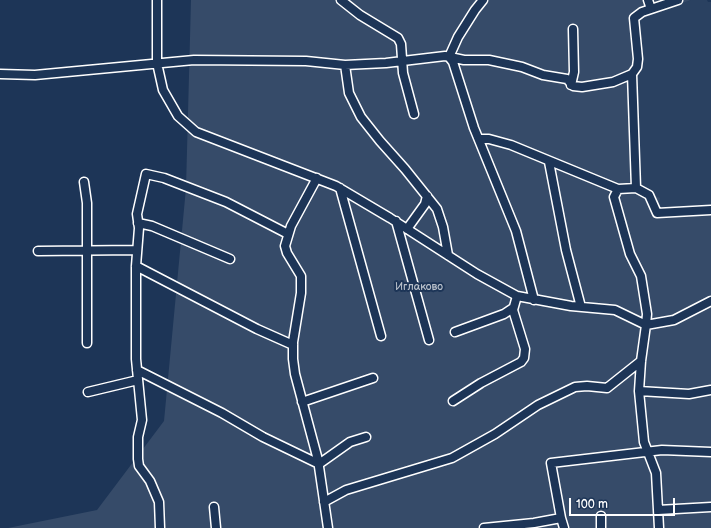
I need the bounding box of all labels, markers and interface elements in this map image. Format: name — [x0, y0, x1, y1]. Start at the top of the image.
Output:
park label: Иглаково — [395, 280, 443, 294]
scale bar — [571, 490, 677, 516]
text: 100 m — [576, 497, 608, 512]

